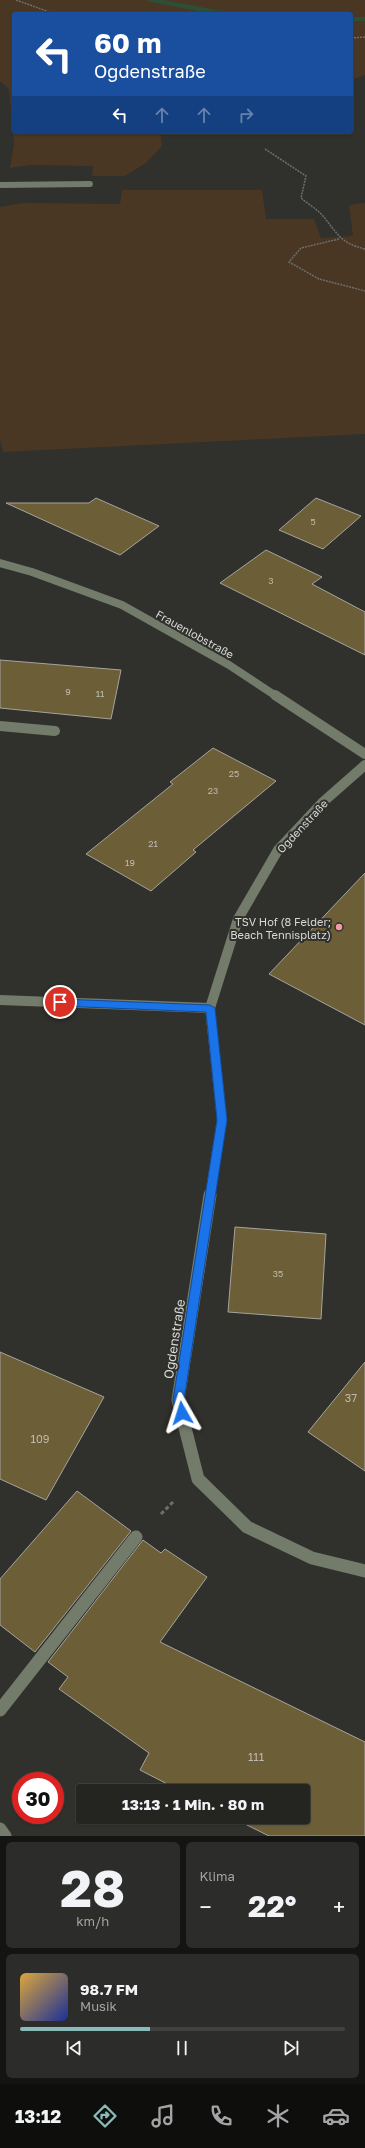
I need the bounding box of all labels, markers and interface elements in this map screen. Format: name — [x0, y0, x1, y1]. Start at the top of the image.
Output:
text: 60 m — [94, 26, 161, 59]
icon: left — [28, 28, 80, 80]
text: Ogdenstraße — [94, 60, 206, 82]
icon: left — [109, 104, 131, 126]
icon: ahead — [151, 104, 173, 126]
icon: ahead — [193, 104, 215, 126]
icon: right — [235, 104, 257, 126]
house number: 5 — [310, 516, 316, 527]
house number: 3 — [268, 575, 274, 586]
street label: Frauenlobstraße — [154, 607, 236, 661]
house number: 9 — [65, 686, 71, 697]
house number: 11 — [96, 688, 105, 699]
house number: 25 — [229, 768, 239, 779]
house number: 23 — [208, 785, 218, 796]
street label: Ogdenstraße — [274, 797, 330, 855]
house number: 21 — [148, 838, 158, 849]
house number: 19 — [125, 857, 135, 868]
place label: TSV Hof (8 Felder; Beach Tennisplatz) — [230, 915, 331, 941]
marker: TSV Hof (8 Felder; Beach Tennisplatz) — [334, 922, 344, 932]
pin — [43, 985, 77, 1019]
icon: arrive — [49, 991, 71, 1013]
house number: 35 — [273, 1268, 283, 1279]
street label: Ogdenstraße — [160, 1298, 188, 1380]
house number: 37 — [345, 1391, 357, 1404]
position arrow — [161, 1392, 203, 1434]
house number: 109 — [31, 1432, 49, 1445]
house number: 111 — [248, 1750, 264, 1763]
speed limit sign: 30 — [12, 1772, 64, 1824]
text: 13:13 · 1 Min. · 80 m — [122, 1795, 264, 1813]
text: 28 — [60, 1856, 125, 1918]
text: Klima — [200, 1868, 235, 1884]
text: 22° — [248, 1888, 296, 1924]
text: − — [200, 1893, 212, 1920]
text: + — [333, 1893, 345, 1920]
text: km/h — [76, 1913, 109, 1929]
text: 98.7 FM — [80, 1980, 138, 1998]
text: Musik — [80, 1998, 117, 2014]
icon: previous — [63, 2037, 85, 2059]
icon: pause — [171, 2037, 193, 2059]
icon: next — [280, 2037, 302, 2059]
icon: directions — [91, 2102, 119, 2130]
icon: music — [149, 2102, 177, 2130]
icon: phone — [207, 2102, 235, 2130]
icon: climate — [264, 2102, 292, 2130]
icon: car — [322, 2102, 350, 2130]
text: 13:12 — [15, 2105, 61, 2127]

